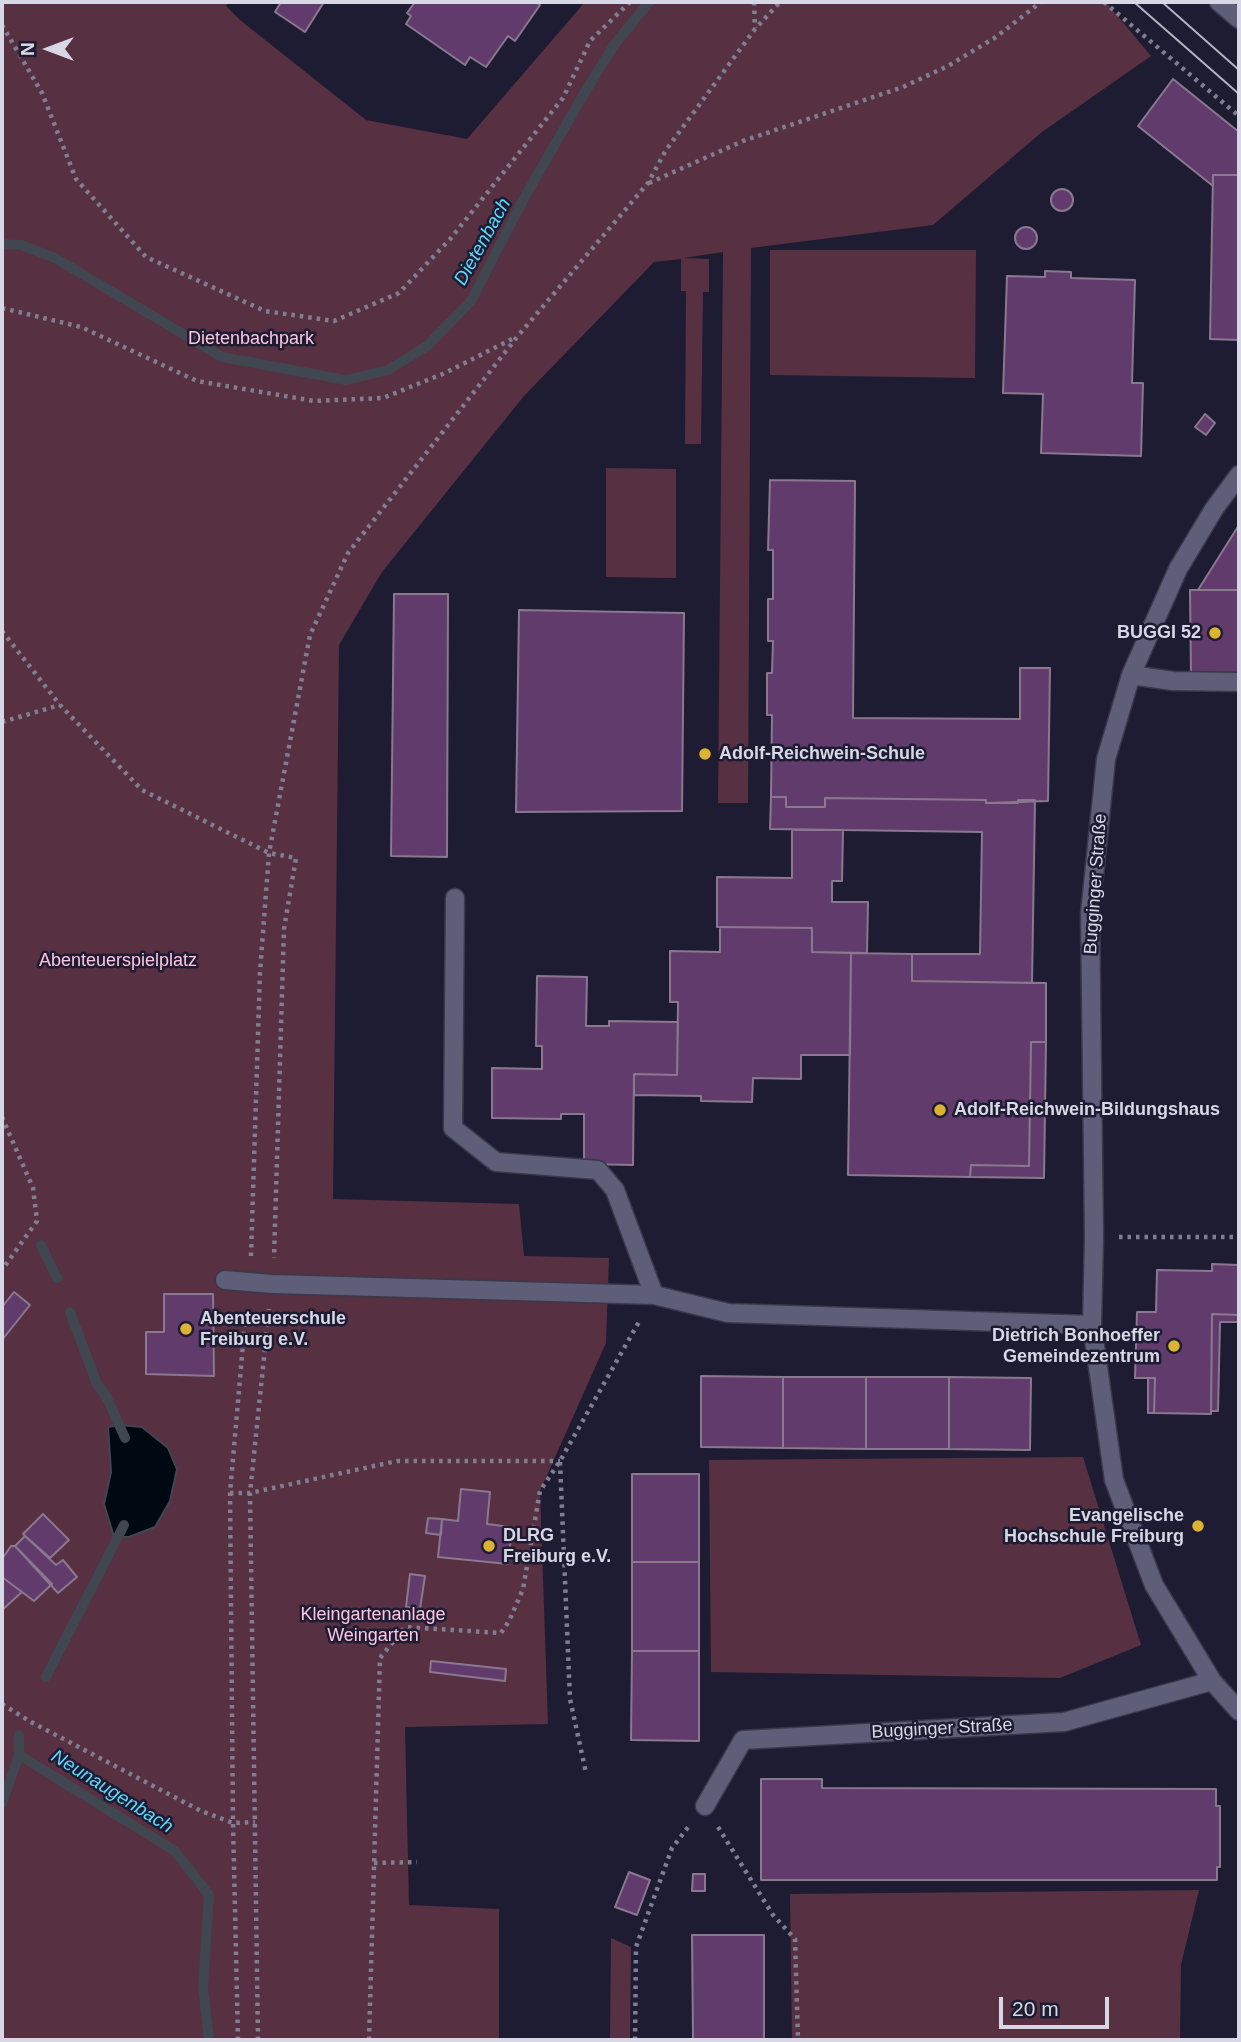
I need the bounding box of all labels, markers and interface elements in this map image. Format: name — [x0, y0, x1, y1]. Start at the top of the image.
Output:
north arrow — [14, 14, 84, 84]
text: N — [17, 42, 38, 56]
water label: Dietenbach — [450, 194, 516, 290]
park label: Dietenbachpark — [188, 328, 314, 350]
place label: BUGGI 52 — [1117, 622, 1201, 644]
marker: BUGGI 52 — [1207, 625, 1223, 641]
place label: Adolf-Reichwein-Schule — [719, 743, 925, 765]
marker: Adolf-Reichwein-Schule — [697, 746, 713, 762]
street label: Bugginger Straße — [1080, 813, 1112, 955]
park label: Abenteuerspielplatz — [39, 950, 197, 972]
place label: Adolf-Reichwein-Bildungshaus — [954, 1099, 1220, 1121]
marker: Adolf-Reichwein-Bildungshaus — [932, 1102, 948, 1118]
place label: Abenteuerschule Freiburg e.V. — [200, 1308, 346, 1350]
marker: Abenteuerschule Freiburg e.V. — [178, 1321, 194, 1337]
place label: Dietrich Bonhoeffer Gemeindezentrum — [992, 1325, 1160, 1368]
marker: Dietrich Bonhoeffer Gemeindezentrum — [1166, 1338, 1182, 1354]
place label: Evangelische Hochschule Freiburg — [1004, 1505, 1184, 1548]
marker: Evangelische Hochschule Freiburg — [1190, 1518, 1206, 1534]
place label: DLRG Freiburg e.V. — [503, 1525, 611, 1568]
marker: DLRG Freiburg e.V. — [481, 1538, 497, 1554]
park label: Kleingartenanlage Weingarten — [300, 1604, 446, 1646]
street label: Bugginger Straße — [871, 1715, 1013, 1743]
water label: Neunaugenbach — [47, 1745, 177, 1839]
scale bar — [1003, 1982, 1113, 2026]
text: 20 m — [1012, 1997, 1059, 2020]

